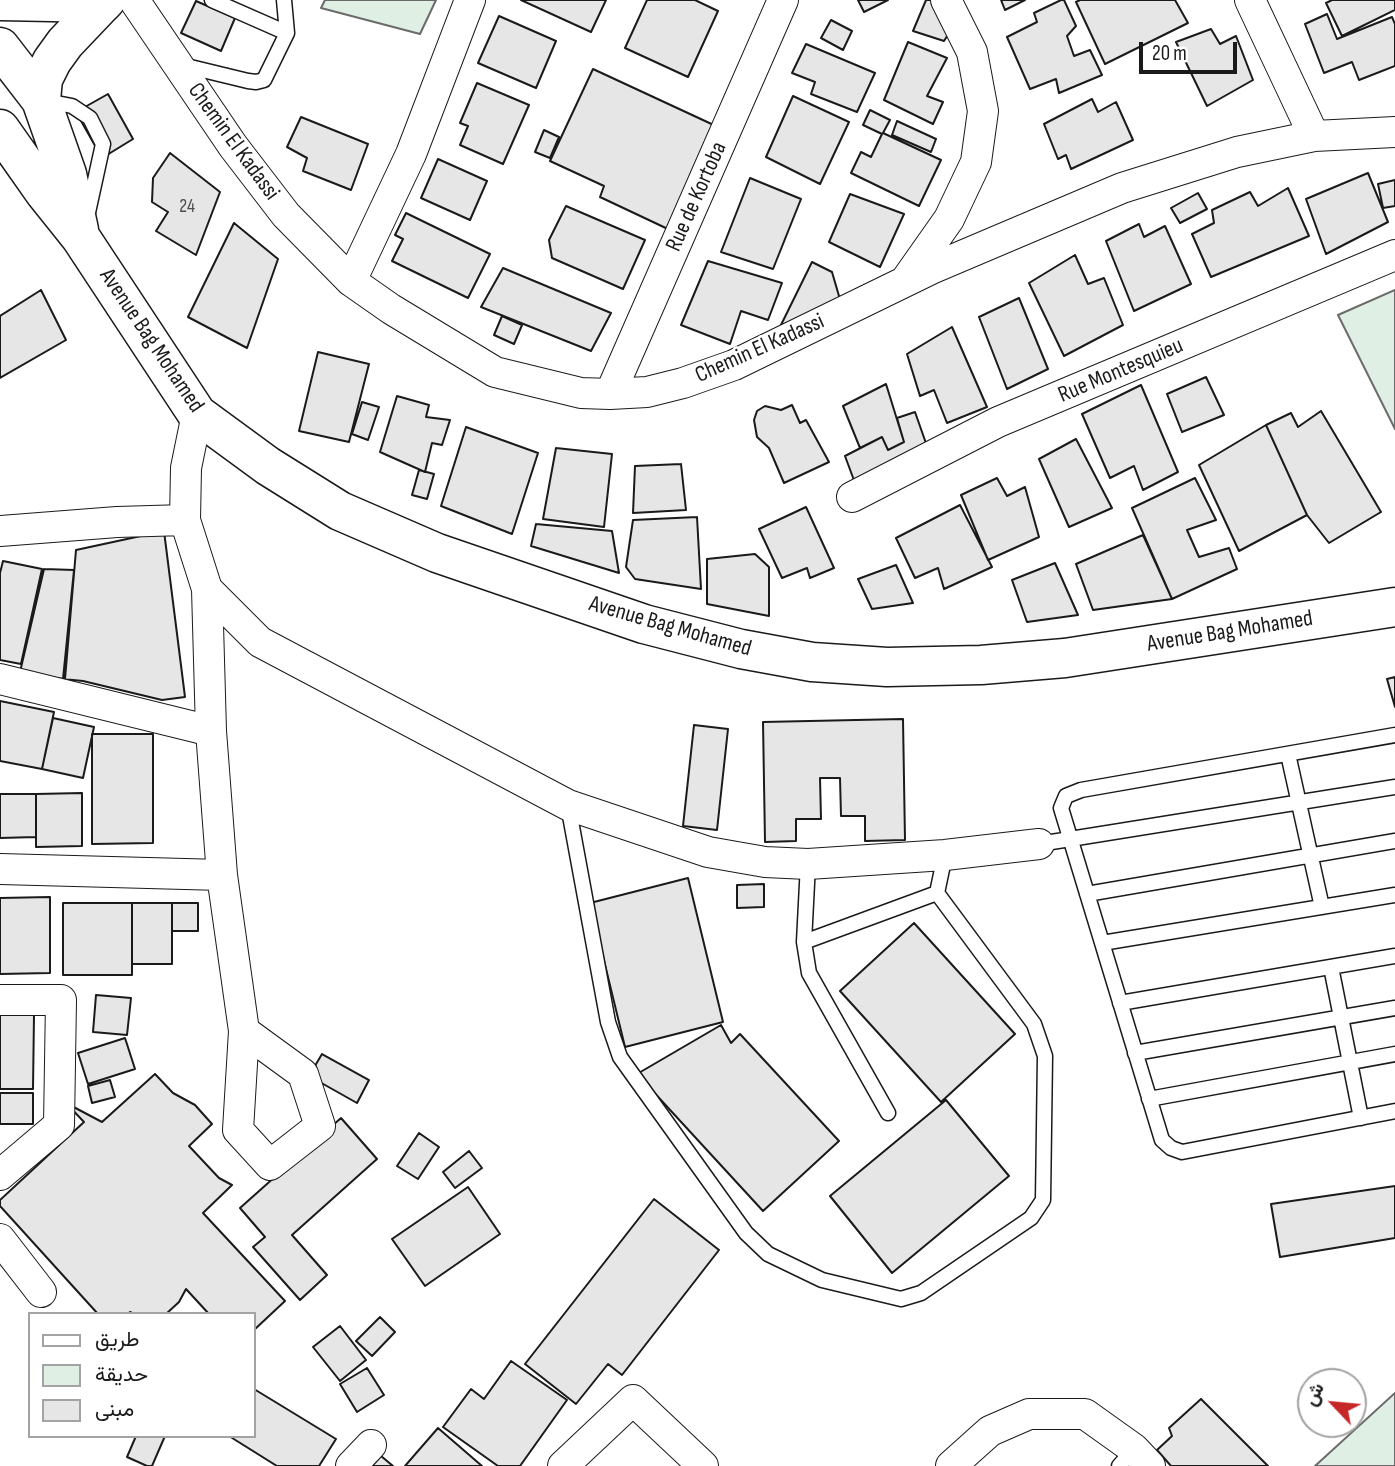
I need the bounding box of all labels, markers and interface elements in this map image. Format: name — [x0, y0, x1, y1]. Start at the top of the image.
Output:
scale bar — [1143, 28, 1241, 72]
text: 20 m — [1152, 41, 1187, 66]
street label: Chemin El Kadassi — [181, 78, 285, 206]
street label: Rue de Kortoba — [661, 138, 733, 256]
house number: 24 — [179, 196, 195, 218]
street label: Avenue Bag Mohamed — [93, 264, 209, 418]
street label: Chemin El Kadassi — [691, 308, 829, 390]
street label: Rue Montesquieu — [1054, 332, 1188, 410]
street label: Avenue Bag Mohamed — [586, 591, 754, 663]
street label: Avenue Bag Mohamed — [1145, 605, 1315, 659]
legend — [28, 1312, 256, 1438]
text: طريق — [95, 1327, 140, 1352]
text: حديقة — [95, 1362, 148, 1387]
north arrow — [1297, 1368, 1367, 1438]
text: ش — [1299, 1379, 1330, 1410]
text: مبنى — [95, 1397, 134, 1422]

